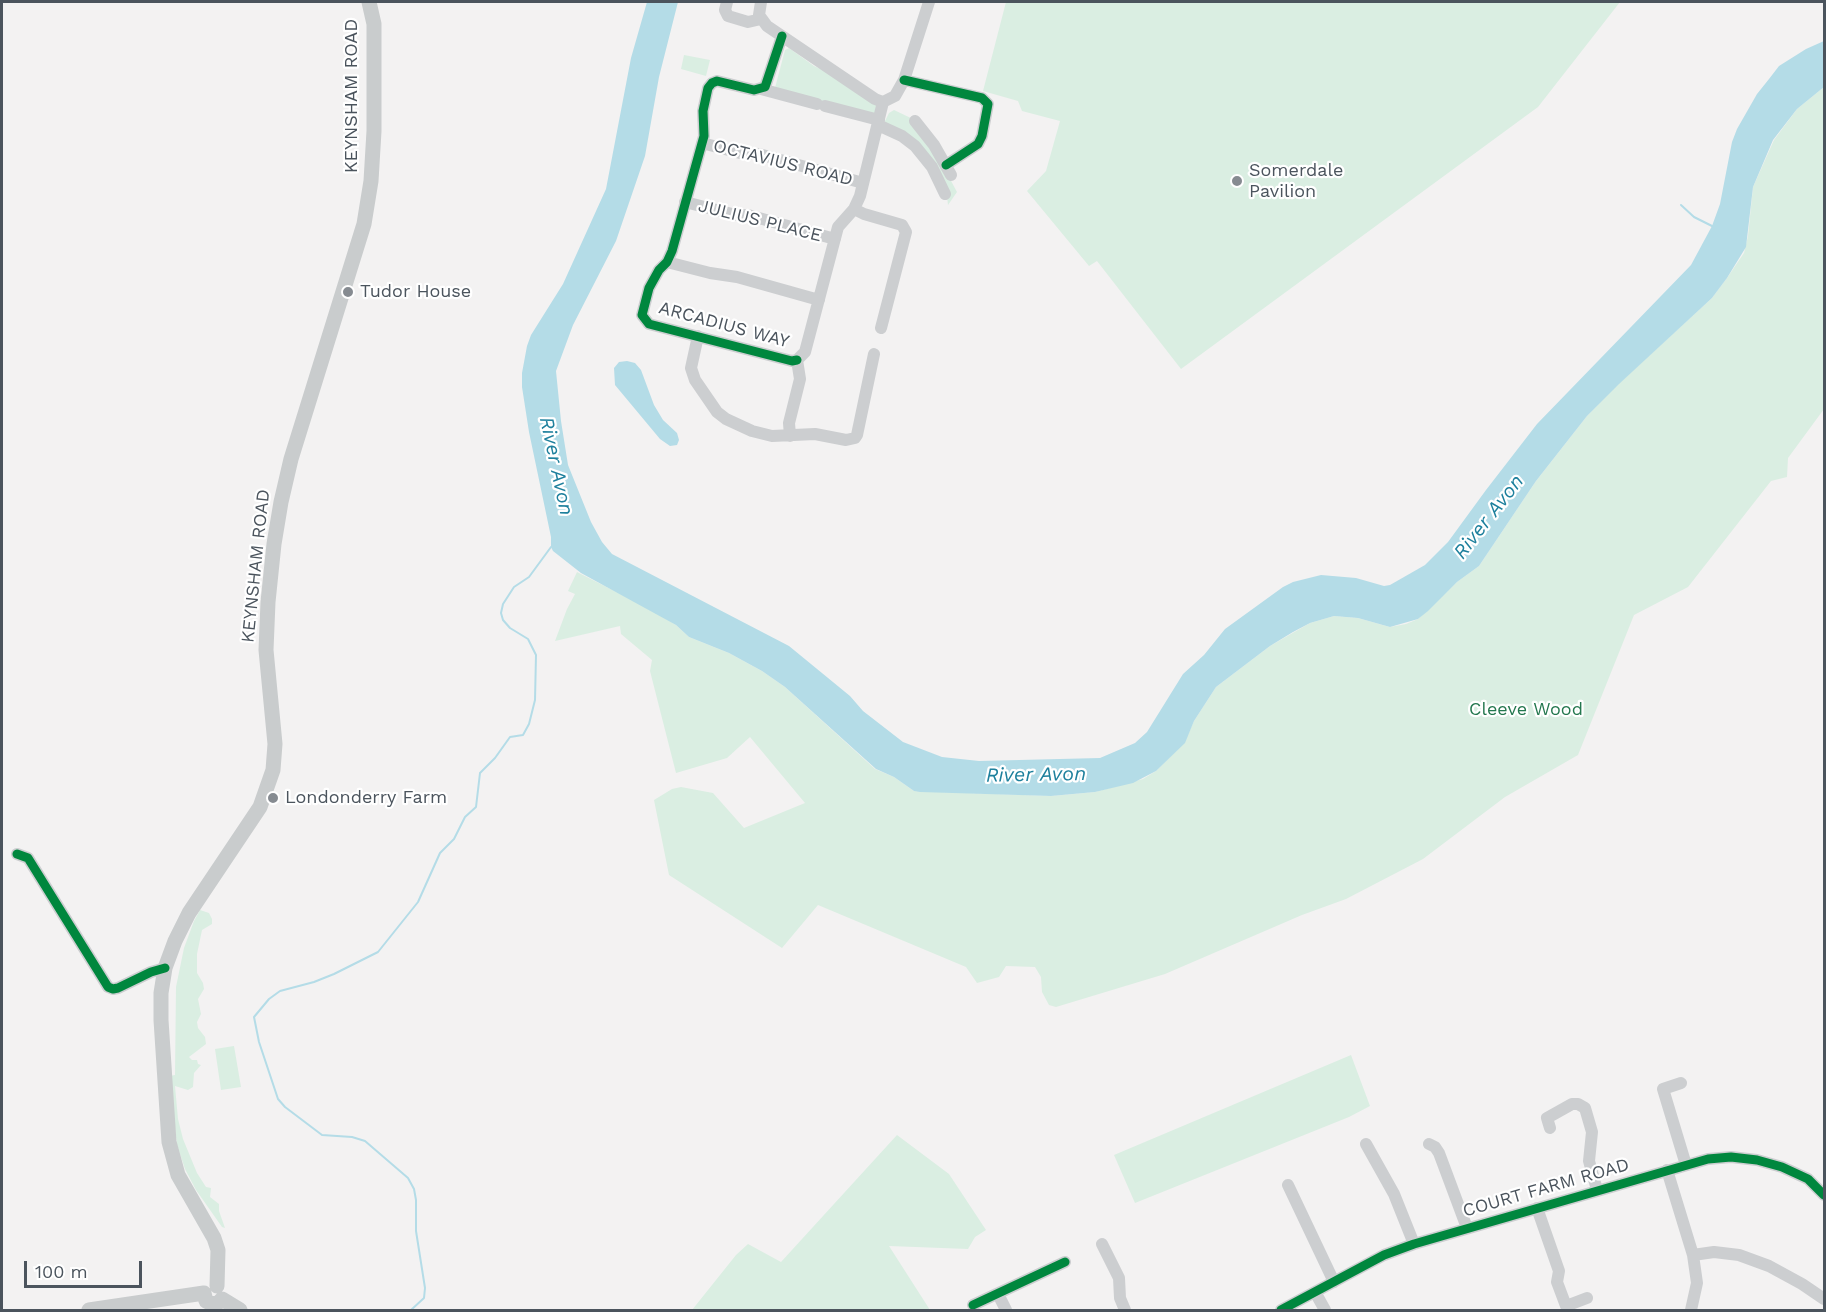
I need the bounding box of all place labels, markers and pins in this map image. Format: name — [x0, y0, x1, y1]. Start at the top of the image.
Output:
place label: Somerdale Pavilion — [1249, 160, 1343, 202]
marker: Somerdale Pavilion — [1230, 174, 1244, 188]
place label: Tudor House — [360, 281, 471, 303]
marker: Tudor House — [341, 285, 355, 299]
place label: Londonderry Farm — [285, 787, 447, 809]
marker: Londonderry Farm — [266, 791, 280, 805]

